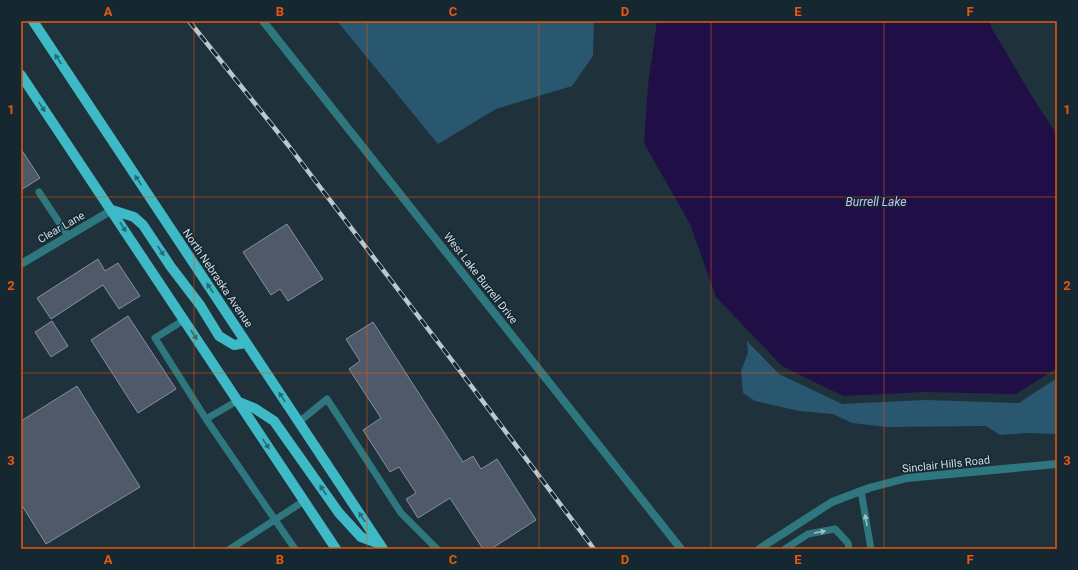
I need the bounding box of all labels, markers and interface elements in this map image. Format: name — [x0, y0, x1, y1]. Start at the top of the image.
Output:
text: A — [104, 4, 113, 19]
text: B — [276, 4, 284, 19]
text: C — [449, 4, 458, 19]
text: D — [621, 4, 629, 19]
text: E — [794, 4, 802, 19]
text: F — [966, 4, 974, 19]
one-way arrow — [54, 54, 62, 64]
one-way arrow — [39, 101, 46, 113]
text: 1 — [7, 102, 15, 117]
text: 1 — [1063, 102, 1071, 117]
one-way arrow — [134, 175, 142, 185]
water label: Burrell Lake — [846, 195, 906, 209]
street label: Clear Lane — [36, 209, 87, 246]
one-way arrow — [119, 222, 127, 232]
street label: North Nebraska Avenue — [180, 227, 255, 330]
street label: West Lake Burrell Drive — [441, 230, 520, 327]
one-way arrow — [157, 246, 165, 256]
text: 2 — [7, 278, 15, 293]
text: 2 — [1063, 278, 1071, 293]
one-way arrow — [206, 283, 214, 294]
one-way arrow — [190, 330, 198, 341]
one-way arrow — [278, 391, 286, 402]
one-way arrow — [262, 439, 270, 449]
text: 3 — [7, 453, 15, 468]
street label: Sinclair Hills Road — [901, 453, 991, 476]
text: 3 — [1063, 453, 1071, 468]
one-way arrow — [319, 485, 327, 496]
one-way arrow — [358, 511, 366, 522]
one-way arrow — [863, 514, 869, 526]
one-way arrow — [813, 529, 826, 535]
text: A — [104, 552, 113, 567]
text: B — [276, 552, 284, 567]
text: C — [449, 552, 458, 567]
text: D — [621, 552, 629, 567]
text: E — [794, 552, 802, 567]
text: F — [966, 552, 974, 567]

